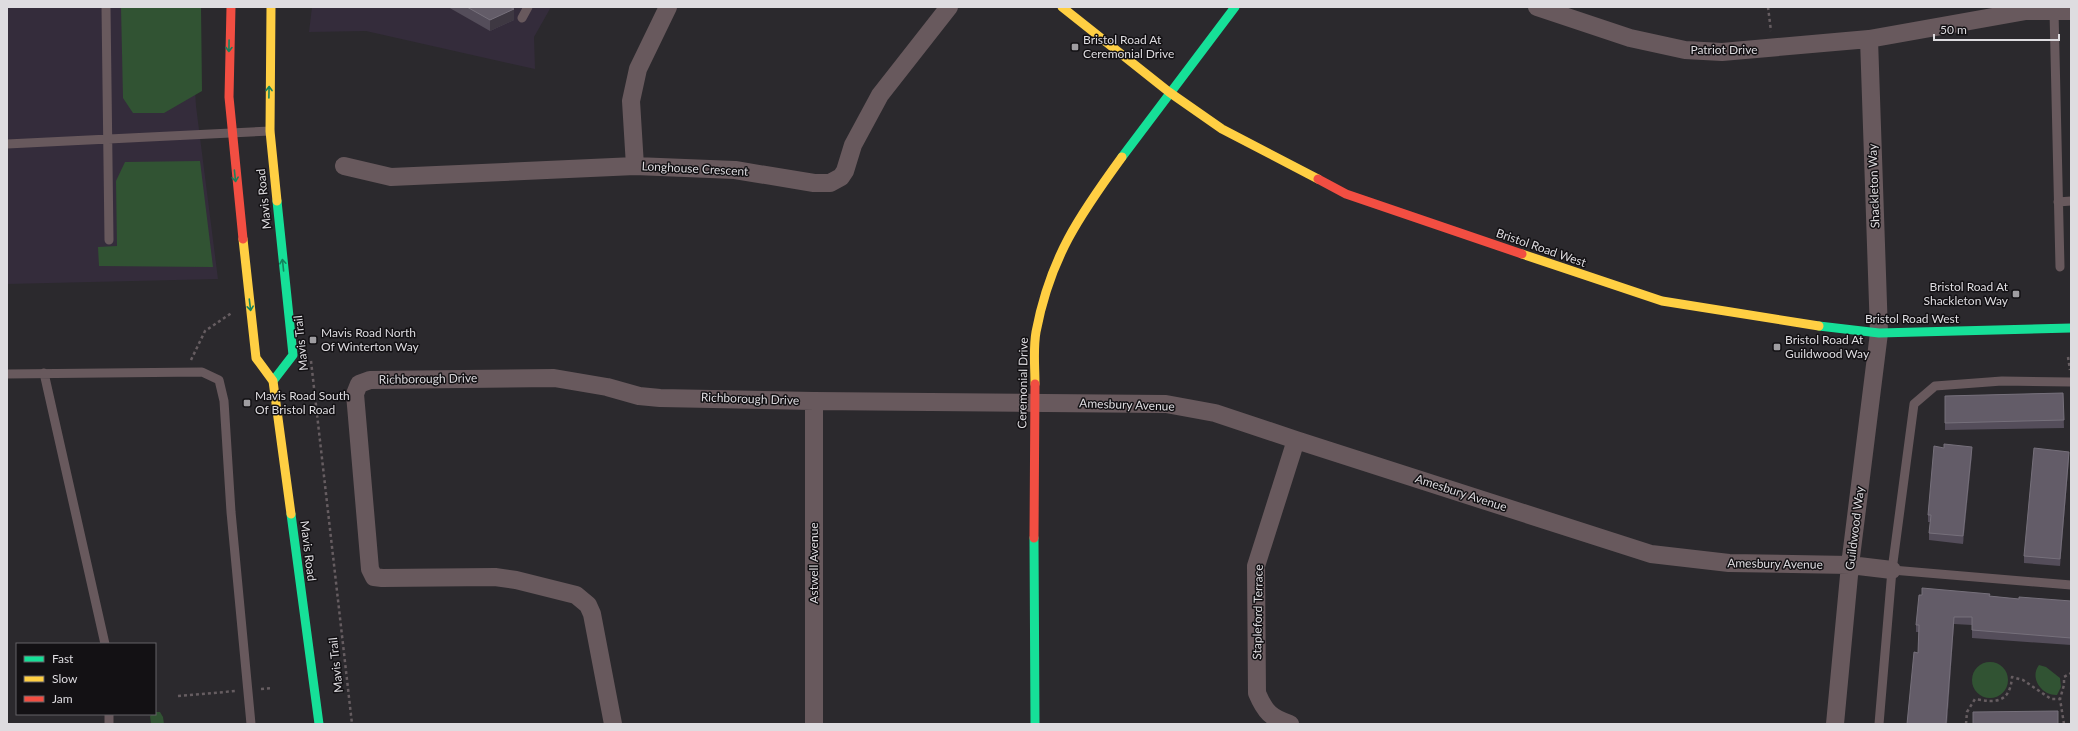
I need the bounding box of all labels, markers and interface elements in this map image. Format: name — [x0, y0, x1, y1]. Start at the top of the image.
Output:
scale bar — [1934, 16, 2059, 42]
text: 50 m — [1940, 22, 1967, 37]
place label: Bristol Road At Ceremonial Drive — [1083, 32, 1174, 61]
one-way arrow — [225, 39, 233, 52]
marker: Bristol Road At Ceremonial Drive — [1070, 42, 1080, 52]
street label: Patriot Drive — [1690, 42, 1758, 57]
one-way arrow — [265, 86, 273, 99]
street label: Shackleton Way — [1865, 143, 1882, 228]
street label: Longhouse Crescent — [641, 158, 749, 179]
street label: Mavis Road — [253, 168, 274, 230]
one-way arrow — [231, 169, 239, 182]
street label: Bristol Road West — [1494, 225, 1589, 270]
one-way arrow — [279, 259, 287, 272]
place label: Bristol Road At Shackleton Way — [1924, 279, 2009, 308]
marker: Bristol Road At Shackleton Way — [2011, 289, 2021, 299]
one-way arrow — [246, 298, 254, 311]
street label: Bristol Road West — [1865, 311, 1960, 326]
street label: Mavis Trail — [290, 315, 311, 371]
place label: Mavis Road North Of Winterton Way — [321, 325, 420, 354]
place label: Bristol Road At Guildwood Way — [1785, 332, 1870, 361]
marker: Mavis Road North Of Winterton Way — [308, 335, 318, 345]
street label: Ceremonial Drive — [1014, 337, 1031, 429]
marker: Bristol Road At Guildwood Way — [1772, 342, 1782, 352]
street label: Richborough Drive — [379, 370, 477, 387]
place label: Mavis Road South Of Bristol Road — [255, 388, 350, 417]
street label: Richborough Drive — [701, 389, 799, 408]
street label: Amesbury Avenue — [1079, 395, 1175, 414]
marker: Mavis Road South Of Bristol Road — [242, 398, 252, 408]
street label: Amesbury Avenue — [1413, 471, 1509, 514]
street label: Guildwood Way — [1842, 484, 1867, 571]
street label: Mavis Road — [297, 520, 320, 582]
street label: Astwell Avenue — [806, 522, 821, 604]
street label: Amesbury Avenue — [1727, 555, 1823, 572]
street label: Stapleford Terrace — [1249, 564, 1266, 660]
street label: Mavis Trail — [325, 637, 346, 693]
legend — [16, 643, 156, 715]
text: Fast — [52, 651, 74, 666]
text: Slow — [52, 671, 78, 686]
text: Jam — [52, 691, 73, 706]

